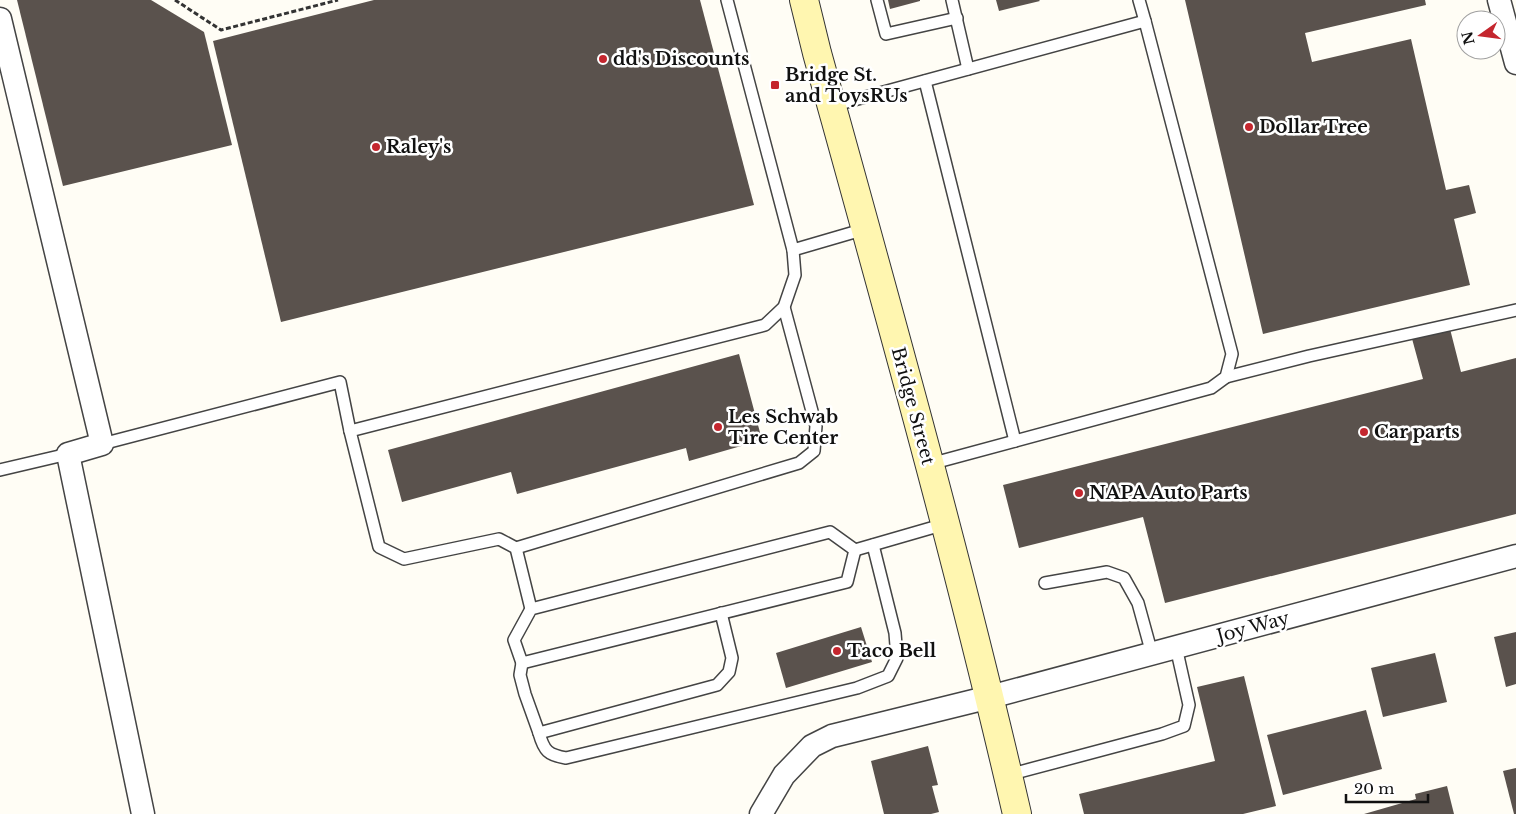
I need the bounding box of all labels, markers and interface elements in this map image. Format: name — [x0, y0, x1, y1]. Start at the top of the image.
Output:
north arrow — [1456, 10, 1506, 60]
text: N — [1458, 30, 1479, 47]
place label: dd's Discounts — [613, 48, 749, 70]
marker: dd's Discounts — [597, 53, 609, 65]
place label: Bridge St. and ToysRUs — [785, 64, 908, 107]
marker: Bridge St. and ToysRUs — [769, 79, 781, 91]
place label: Dollar Tree — [1259, 116, 1368, 138]
marker: Dollar Tree — [1243, 121, 1255, 133]
place label: Raley's — [386, 136, 451, 158]
marker: Raley's — [370, 141, 382, 153]
street label: Bridge Street — [887, 345, 939, 467]
place label: Les Schwab Tire Center — [728, 406, 838, 449]
marker: Les Schwab Tire Center — [712, 421, 724, 433]
place label: Car parts — [1374, 421, 1460, 443]
marker: Car parts — [1358, 426, 1370, 438]
place label: NAPA Auto Parts — [1089, 482, 1248, 504]
marker: NAPA Auto Parts — [1073, 487, 1085, 499]
street label: Joy Way — [1212, 607, 1292, 648]
place label: Taco Bell — [847, 640, 937, 662]
marker: Taco Bell — [831, 645, 843, 657]
scale bar — [1346, 772, 1428, 804]
text: 20 m — [1354, 779, 1394, 798]

